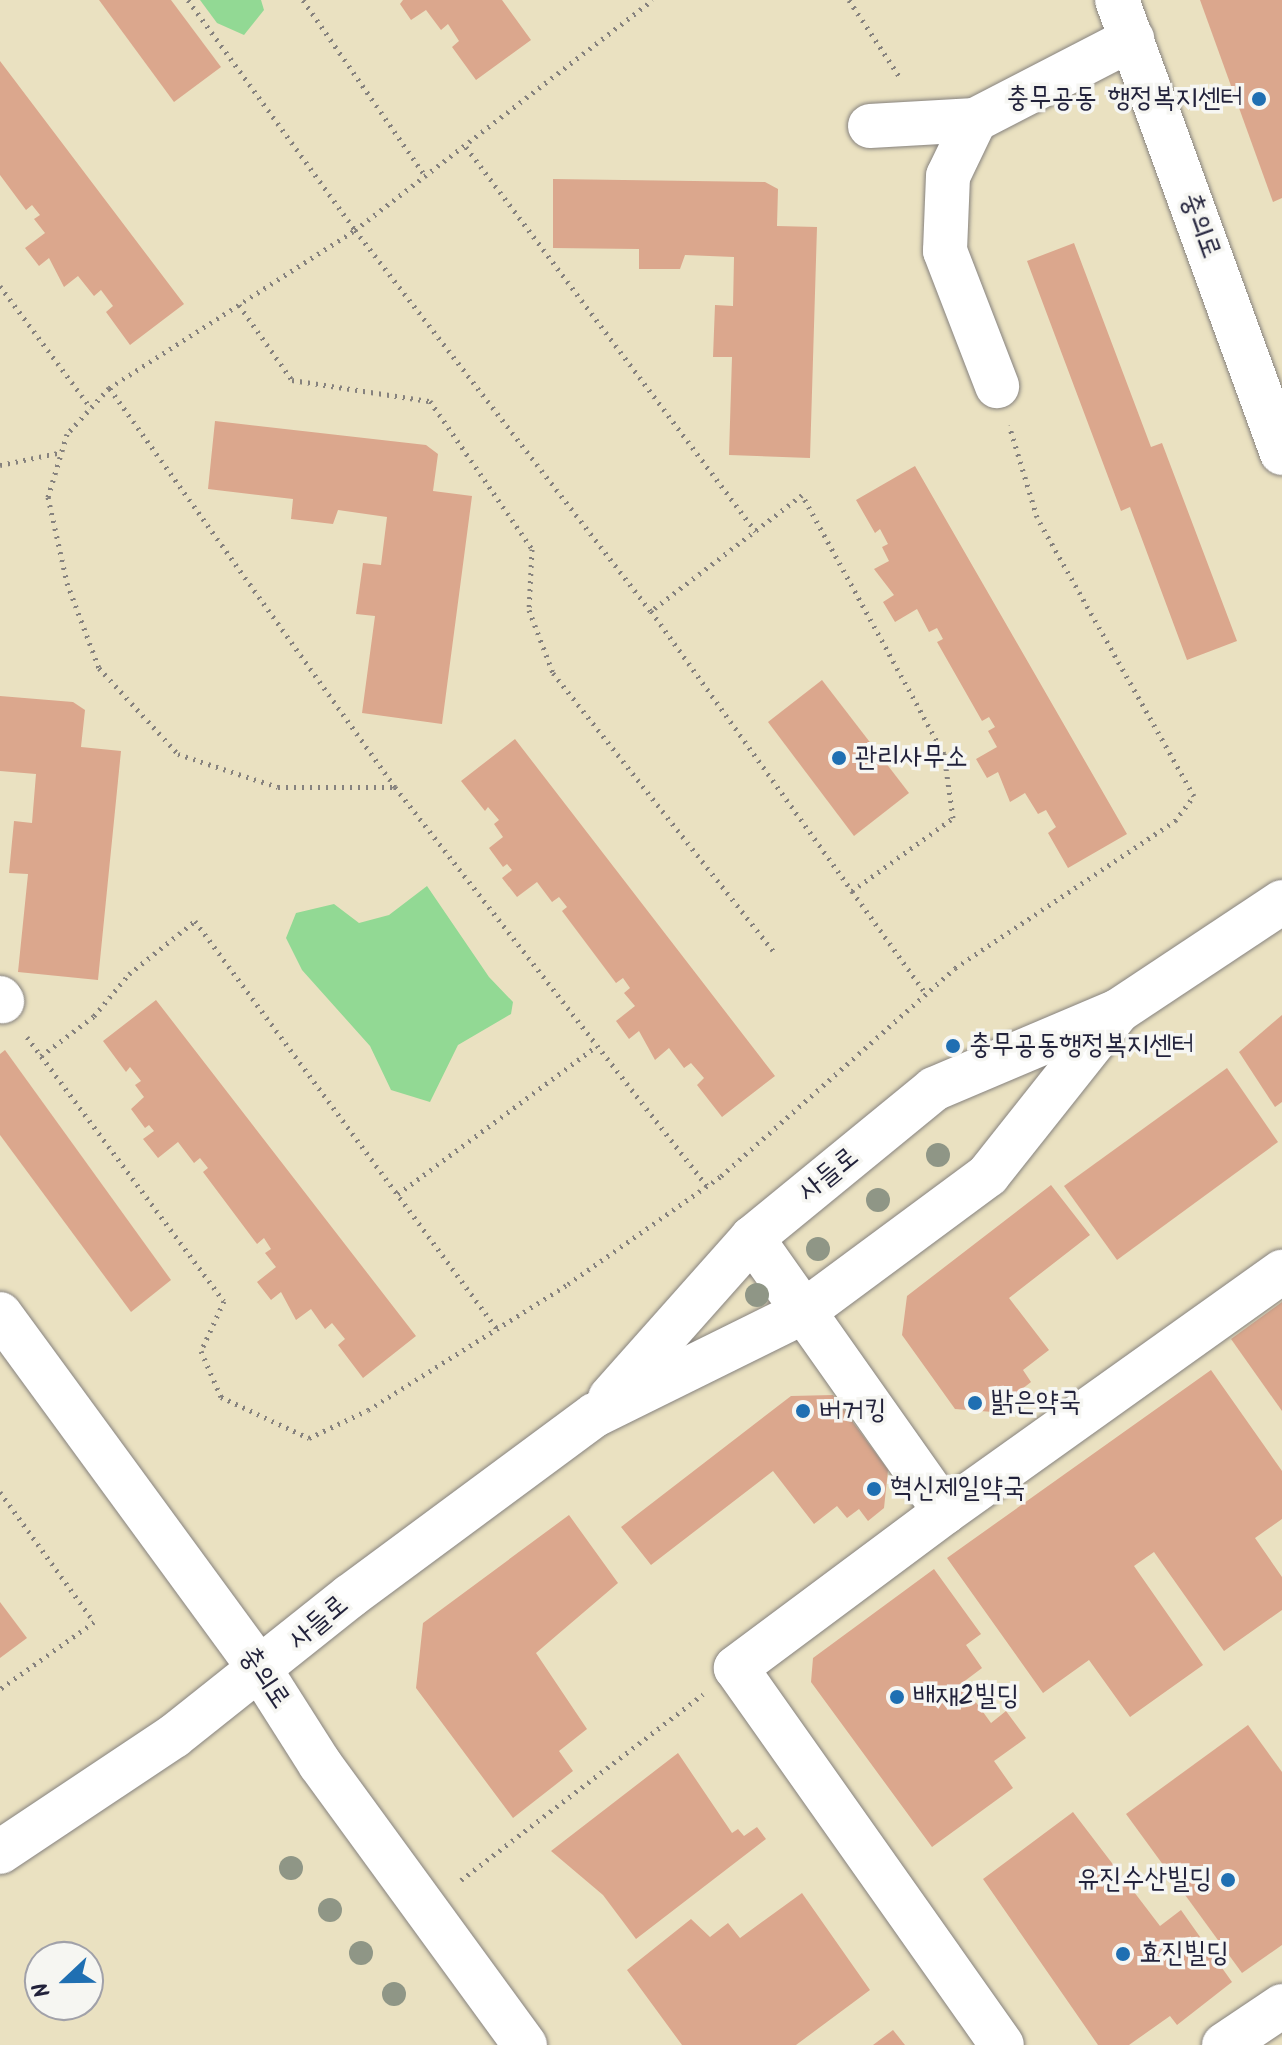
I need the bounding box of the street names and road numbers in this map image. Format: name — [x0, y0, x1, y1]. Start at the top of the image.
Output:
street label: 충의로 — [1173, 188, 1227, 264]
street label: 사들로 — [792, 1141, 866, 1209]
street label: 사들로 — [282, 1588, 356, 1658]
street label: 충의로 — [231, 1641, 297, 1715]

